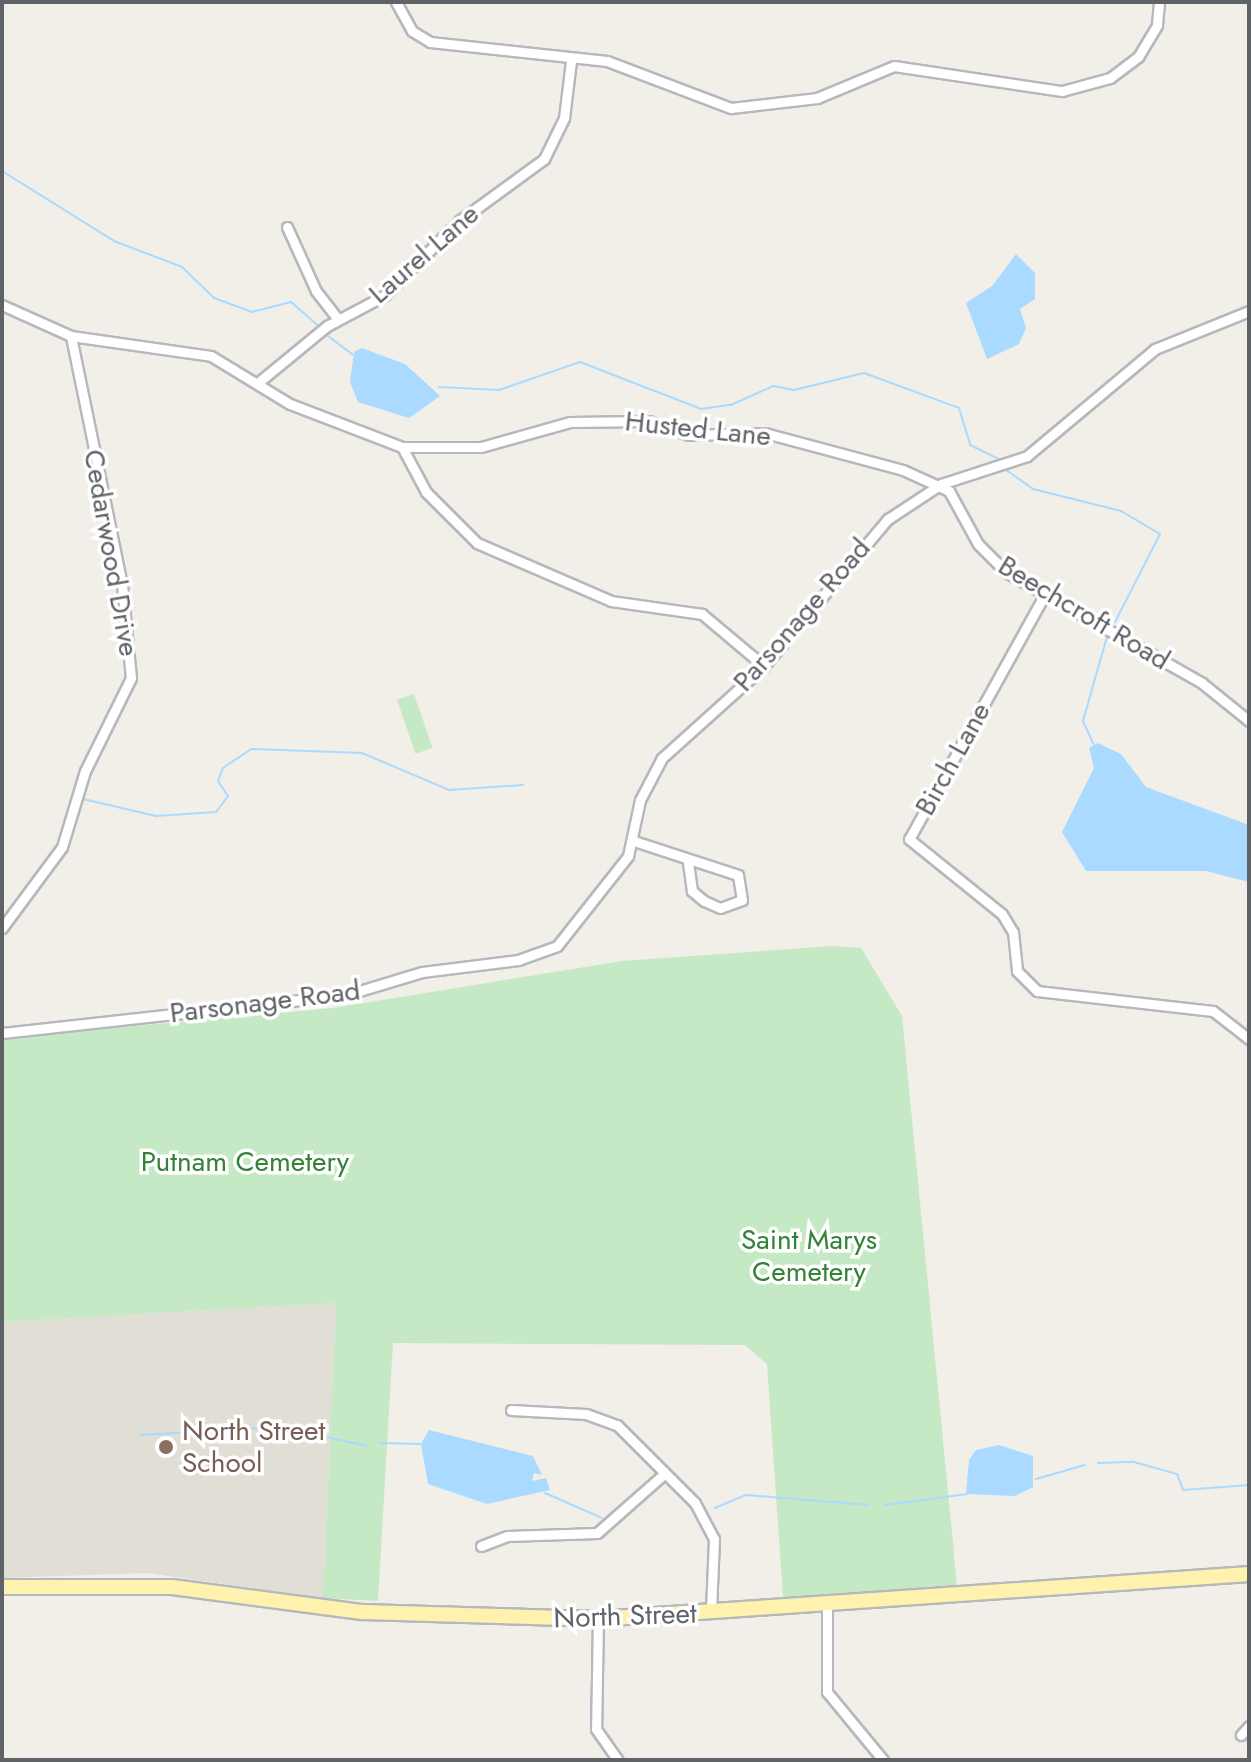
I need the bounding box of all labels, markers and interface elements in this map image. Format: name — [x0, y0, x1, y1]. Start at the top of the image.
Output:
street label: Laurel Lane — [362, 197, 486, 311]
street label: Husted Lane — [623, 405, 773, 453]
street label: Cedarwood Drive — [76, 447, 146, 659]
street label: Parsonage Road — [727, 532, 877, 698]
street label: Beechcroft Road — [992, 549, 1176, 677]
street label: Birch Lane — [908, 697, 998, 821]
street label: Parsonage Road — [168, 974, 362, 1030]
park label: Putnam Cemetery — [141, 1145, 349, 1179]
park label: Saint Marys Cemetery — [741, 1223, 877, 1289]
place label: North Street School — [182, 1414, 325, 1480]
marker: North Street School — [157, 1438, 175, 1456]
street label: North Street — [553, 1597, 697, 1635]

